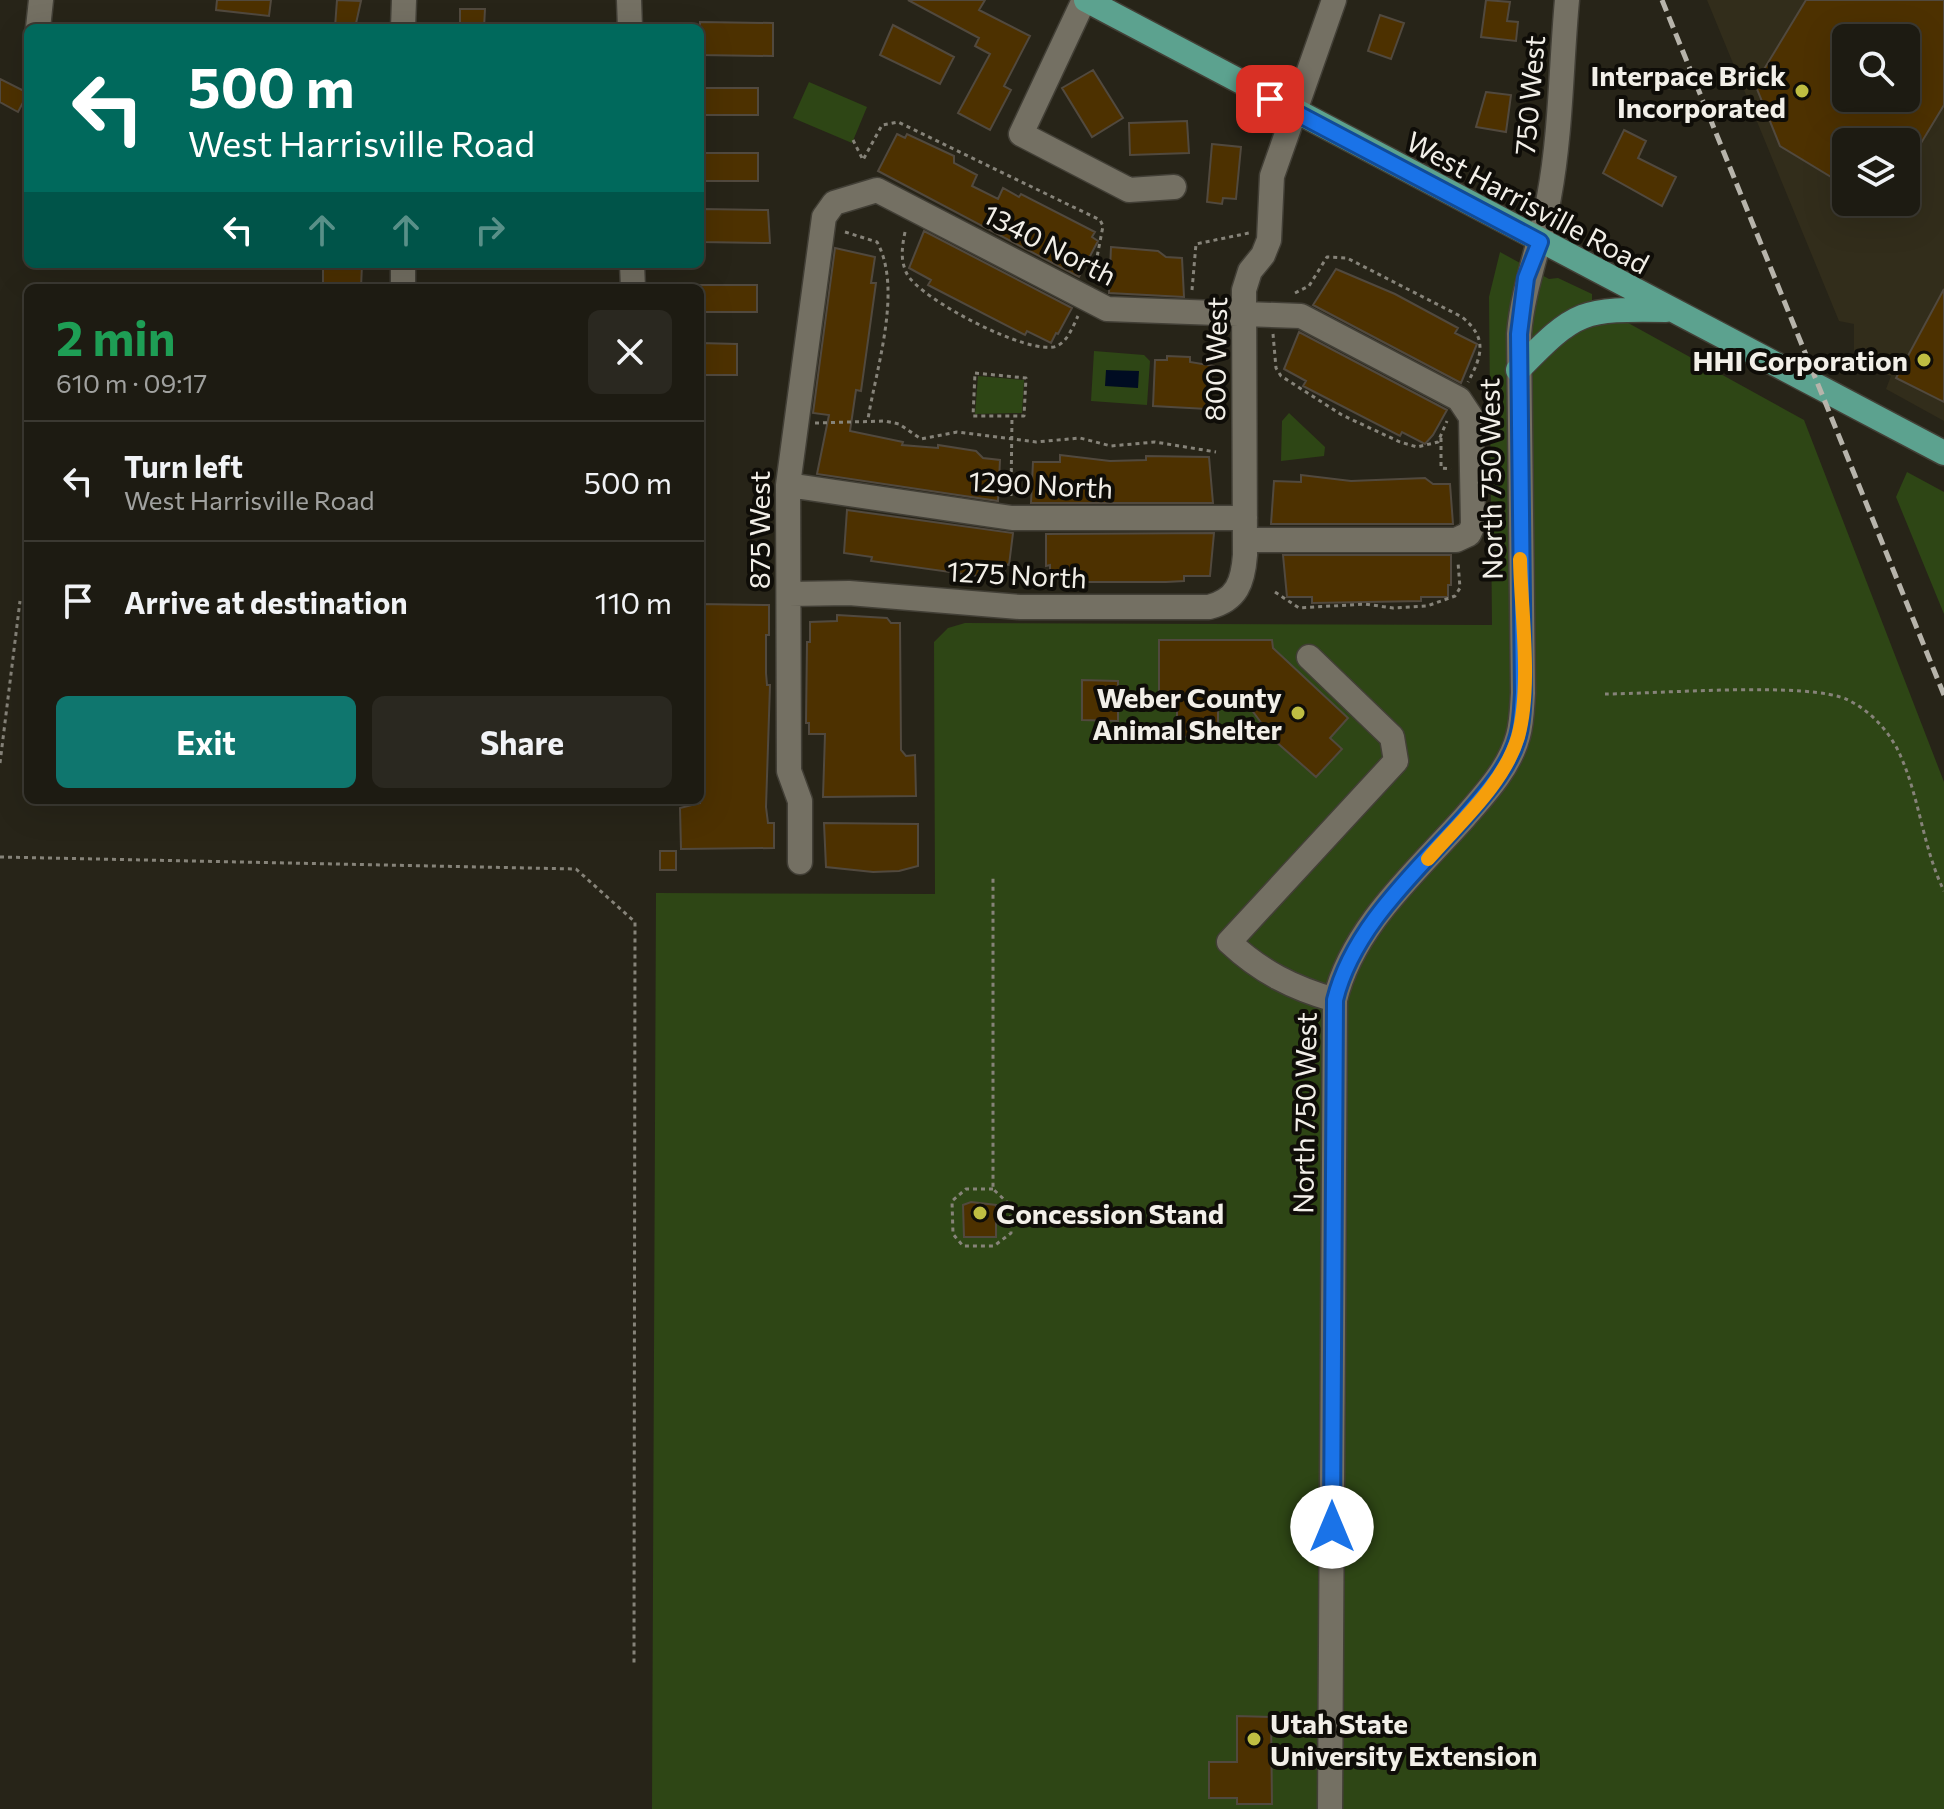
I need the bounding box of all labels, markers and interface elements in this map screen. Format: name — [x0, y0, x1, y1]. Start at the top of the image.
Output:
map controls — [1832, 24, 1920, 216]
button: search — [1832, 24, 1920, 112]
street label: 750 West — [1507, 34, 1551, 156]
text: 500 m — [188, 51, 355, 120]
icon: left — [56, 56, 160, 160]
place label: Interpace Brick Incorporated — [1590, 58, 1786, 124]
pin — [1236, 65, 1304, 133]
icon: arrive — [1248, 77, 1292, 121]
marker: Interpace Brick Incorporated — [1793, 82, 1811, 100]
text: West Harrisville Road — [188, 120, 535, 164]
street label: West Harrisville Road — [1401, 124, 1655, 280]
button: layers — [1832, 128, 1920, 216]
street label: 1340 North — [978, 196, 1122, 292]
icon: left — [216, 208, 260, 252]
icon: ahead — [300, 208, 344, 252]
icon: ahead — [384, 208, 428, 252]
icon: right — [468, 208, 512, 252]
street label: 800 West — [1197, 297, 1233, 421]
text: 2 min — [56, 307, 176, 366]
button: close — [588, 310, 672, 394]
place label: HHI Corporation — [1693, 343, 1908, 377]
marker: HHI Corporation — [1915, 351, 1933, 369]
text: 610 m · 09:17 — [56, 367, 207, 398]
street label: North 750 West — [1471, 378, 1509, 580]
text: Turn left — [124, 447, 243, 484]
icon: left — [56, 459, 100, 503]
text: 500 m — [584, 463, 672, 500]
street label: 1290 North — [968, 463, 1114, 505]
street label: 875 West — [742, 471, 776, 589]
text: West Harrisville Road — [124, 484, 375, 515]
street label: 1275 North — [946, 553, 1088, 595]
icon: arrive — [56, 579, 100, 623]
text: Arrive at destination — [124, 583, 408, 620]
text: 110 m — [595, 583, 672, 620]
place label: Weber County Animal Shelter — [1092, 680, 1282, 746]
button: Exit — [56, 696, 356, 788]
button: Share — [372, 696, 672, 788]
marker: Weber County Animal Shelter — [1289, 704, 1307, 722]
street label: North 750 West — [1285, 1012, 1323, 1214]
place label: Concession Stand — [996, 1196, 1224, 1230]
marker: Concession Stand — [971, 1204, 989, 1222]
position arrow — [1290, 1485, 1374, 1569]
place label: Utah State University Extension — [1270, 1706, 1537, 1772]
marker: Utah State University Extension — [1245, 1730, 1263, 1748]

